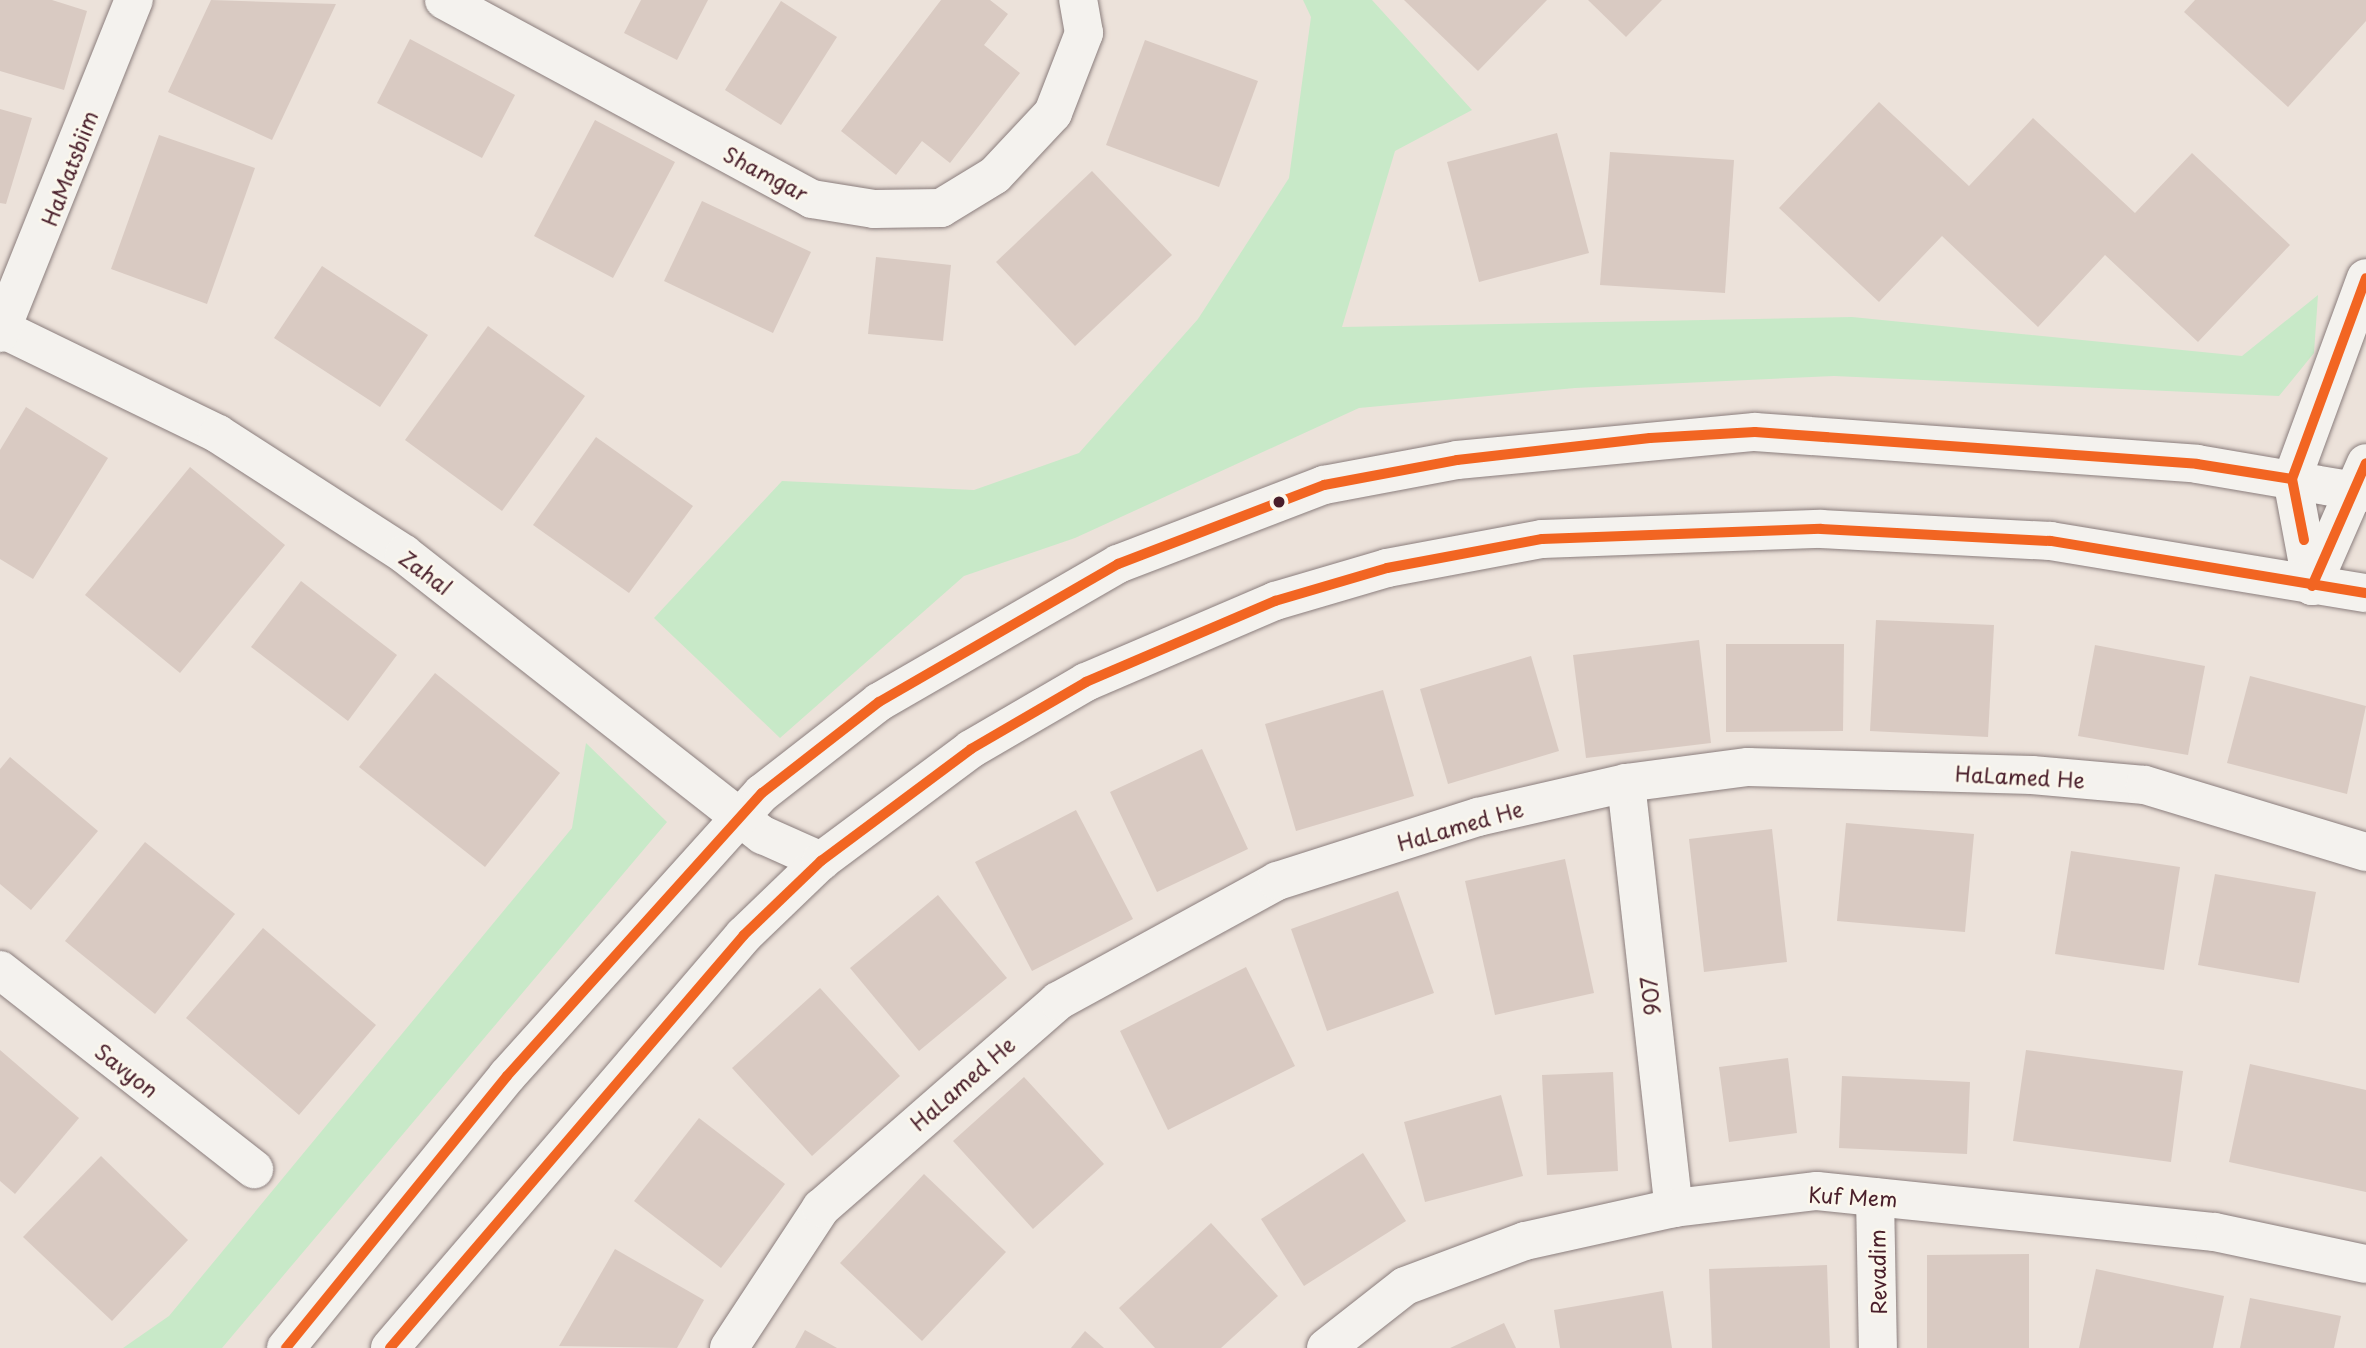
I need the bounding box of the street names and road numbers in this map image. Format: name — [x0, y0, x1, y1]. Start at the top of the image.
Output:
street label: HaMatsbiim — [36, 107, 102, 229]
street label: Shamgar — [720, 140, 812, 206]
street label: Zahal — [395, 544, 457, 600]
street label: HaLamed He — [1955, 760, 2085, 792]
street label: HaLamed He — [1394, 795, 1526, 855]
street label: 907 — [1635, 975, 1665, 1017]
street label: HaLamed He — [905, 1031, 1019, 1135]
street label: Savyon — [91, 1038, 163, 1102]
street label: Kuf Mem — [1807, 1181, 1899, 1211]
street label: Revadim — [1864, 1229, 1890, 1315]

